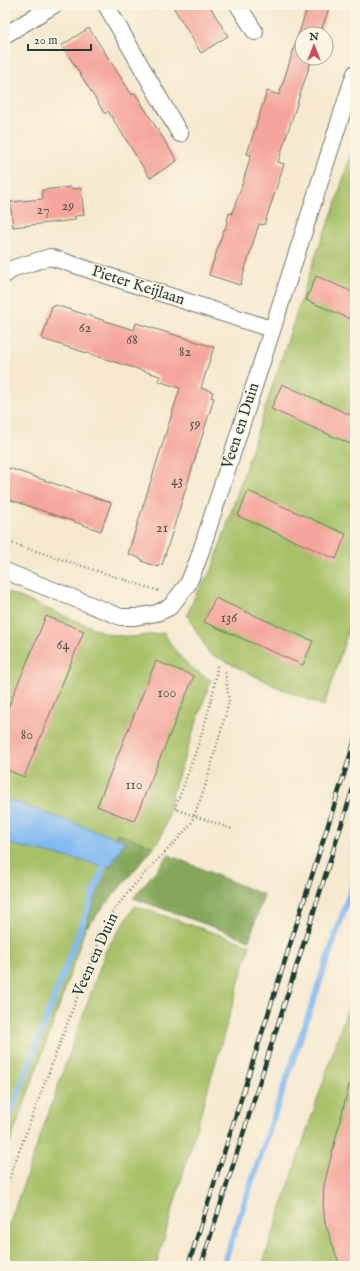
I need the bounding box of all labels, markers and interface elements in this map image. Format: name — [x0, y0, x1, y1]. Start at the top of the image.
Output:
scale bar — [28, 26, 91, 52]
north arrow — [294, 26, 334, 66]
text: N — [308, 30, 319, 44]
text: 20 m — [34, 33, 57, 48]
house number: 29 — [62, 197, 74, 215]
house number: 27 — [37, 201, 49, 219]
street label: Pieter Keijlaan — [89, 262, 188, 311]
house number: 62 — [79, 319, 92, 337]
house number: 68 — [126, 331, 138, 349]
house number: 82 — [179, 343, 191, 361]
street label: Veen en Duin — [217, 380, 265, 473]
house number: 59 — [189, 415, 201, 433]
house number: 43 — [171, 472, 183, 490]
house number: 21 — [156, 519, 168, 537]
house number: 136 — [221, 609, 238, 627]
house number: 64 — [57, 636, 70, 654]
house number: 100 — [158, 684, 177, 702]
house number: 80 — [21, 726, 33, 744]
house number: 110 — [125, 776, 143, 794]
street label: Veen en Duin — [68, 910, 124, 1001]

